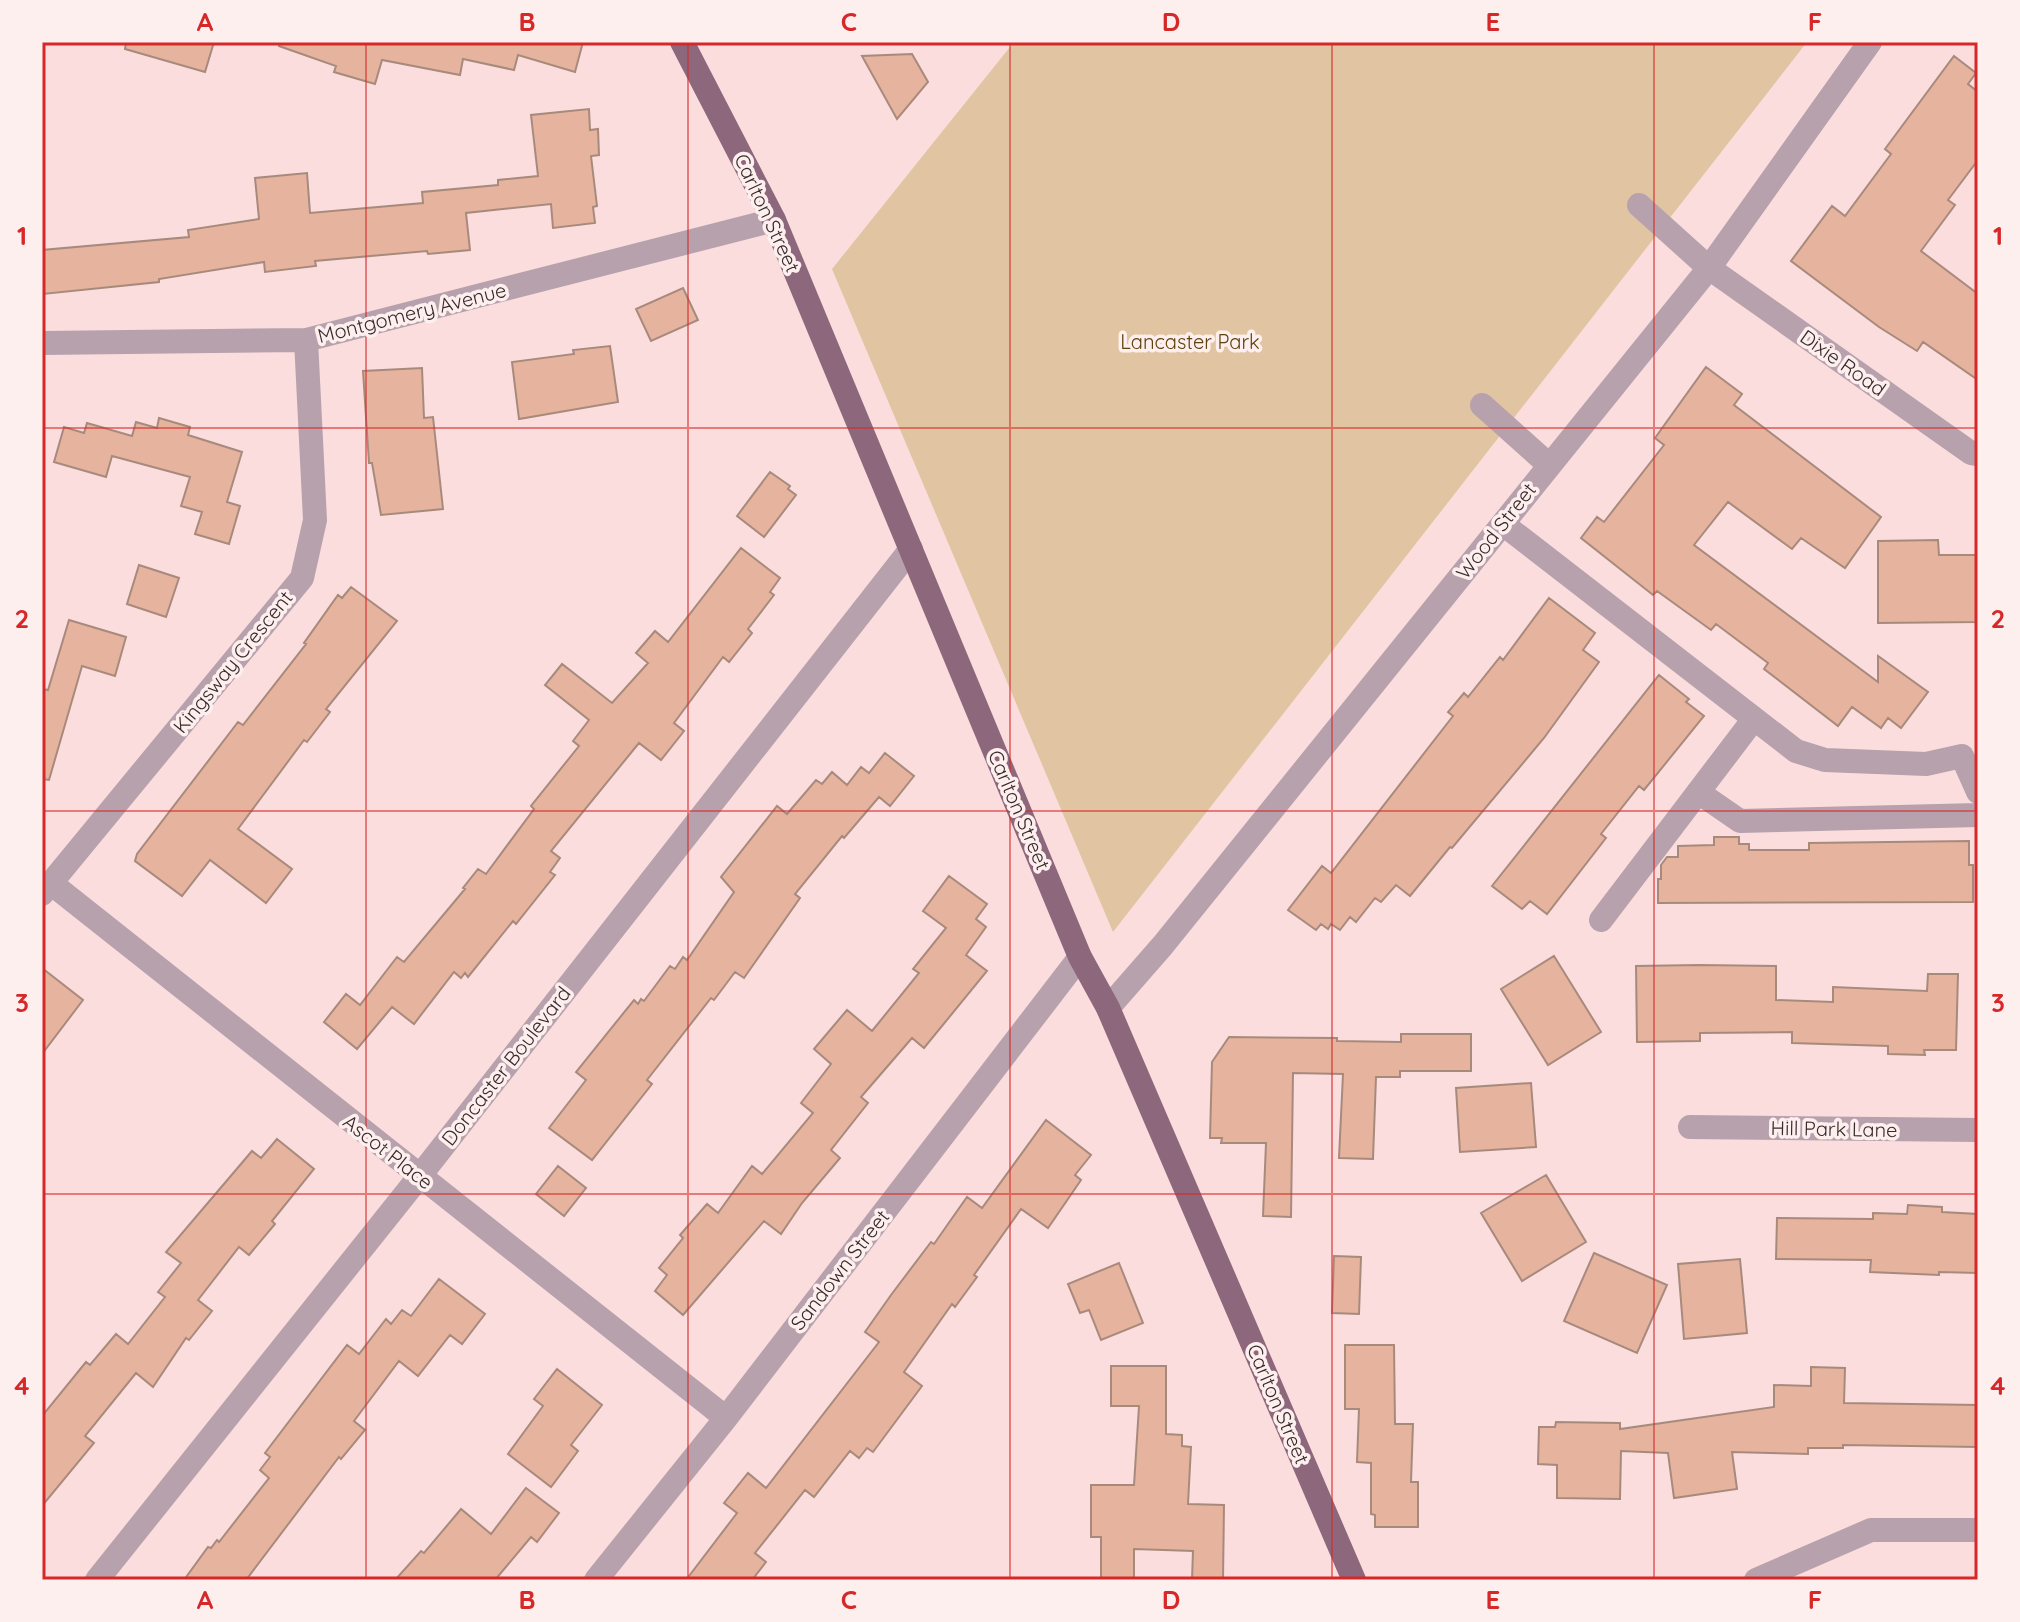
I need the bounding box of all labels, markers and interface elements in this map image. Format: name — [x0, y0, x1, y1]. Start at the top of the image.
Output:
text: A — [197, 5, 214, 38]
text: B — [518, 5, 536, 38]
text: C — [841, 5, 857, 38]
text: D — [1162, 5, 1180, 38]
text: E — [1486, 5, 1500, 38]
text: F — [1808, 5, 1822, 38]
street label: Carlton Street — [729, 150, 806, 276]
text: 1 — [17, 219, 27, 252]
text: 1 — [1993, 219, 2003, 252]
street label: Montgomery Avenue — [315, 277, 509, 348]
street label: Dixie Road — [1796, 324, 1891, 401]
park label: Lancaster Park — [1120, 329, 1260, 354]
street label: Wood Street — [1450, 477, 1541, 584]
street label: Kingsway Crescent — [167, 585, 298, 738]
text: 2 — [15, 602, 29, 635]
text: 2 — [1991, 602, 2005, 635]
street label: Carlton Street — [983, 746, 1056, 874]
street label: Doncaster Boulevard — [436, 981, 576, 1150]
text: 3 — [15, 986, 29, 1019]
text: 3 — [1991, 986, 2005, 1019]
street label: Ascot Place — [338, 1109, 438, 1194]
street label: Hill Park Lane — [1770, 1115, 1898, 1142]
street label: Sandown Street — [785, 1204, 894, 1335]
street label: Carlton Street — [1242, 1340, 1315, 1468]
text: 4 — [14, 1369, 30, 1402]
text: 4 — [1990, 1369, 2006, 1402]
text: A — [197, 1583, 214, 1616]
text: B — [518, 1583, 536, 1616]
text: C — [841, 1583, 857, 1616]
text: D — [1162, 1583, 1180, 1616]
text: E — [1486, 1583, 1500, 1616]
text: F — [1808, 1583, 1822, 1616]

